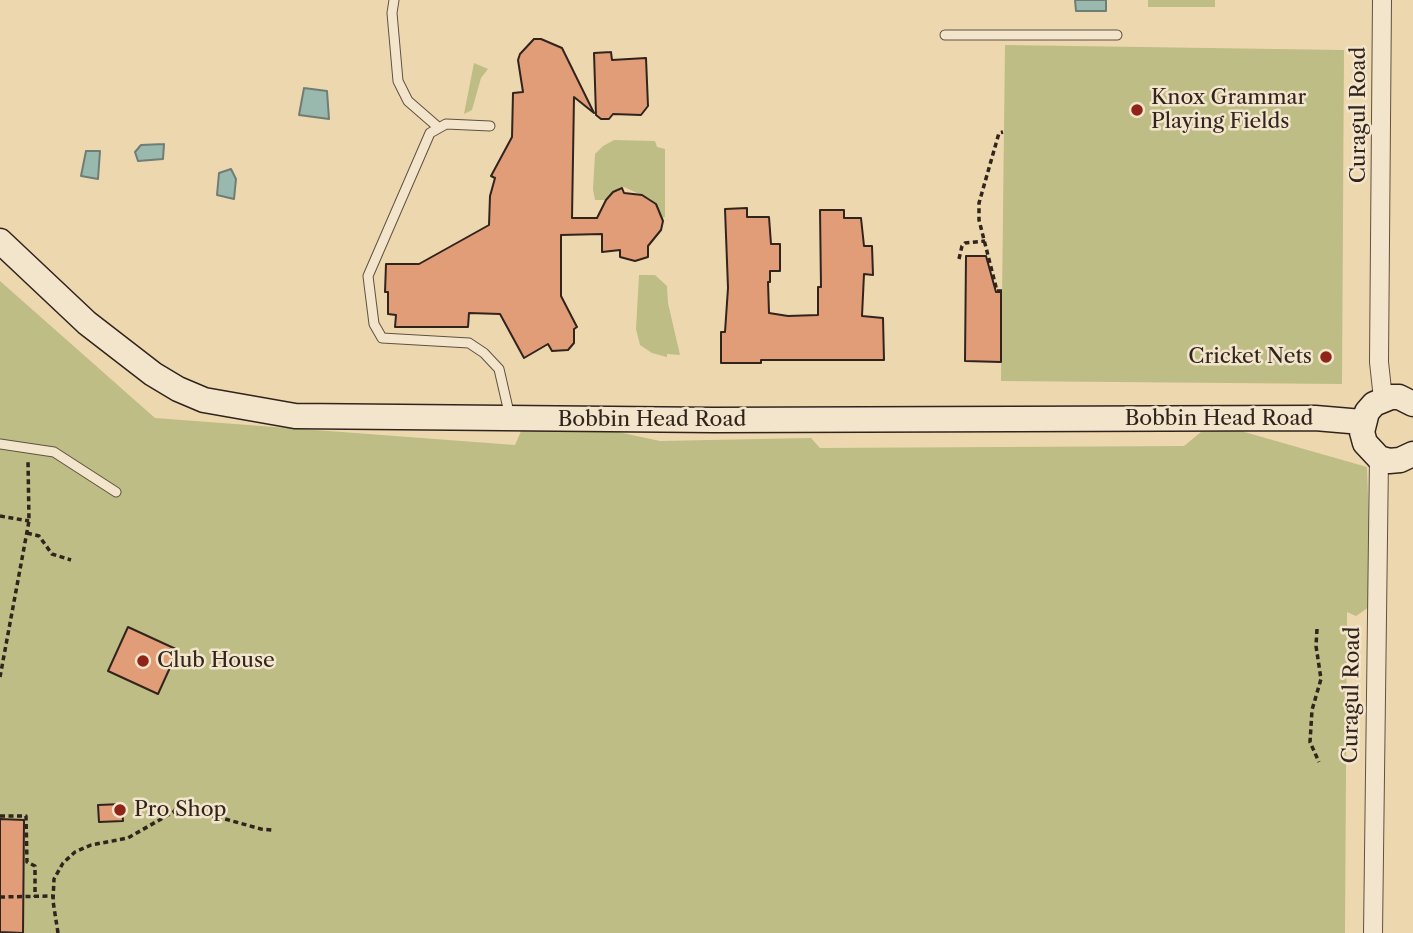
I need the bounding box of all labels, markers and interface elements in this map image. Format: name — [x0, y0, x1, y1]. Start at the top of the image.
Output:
street label: Curagul Road — [1346, 47, 1372, 183]
place label: Knox Grammar Playing Fields — [1151, 85, 1306, 135]
marker: Knox Grammar Playing Fields — [1129, 102, 1145, 118]
place label: Cricket Nets — [1188, 344, 1312, 370]
marker: Cricket Nets — [1318, 349, 1334, 365]
street label: Bobbin Head Road — [1125, 406, 1313, 432]
street label: Bobbin Head Road — [558, 407, 746, 433]
street label: Curagul Road — [1338, 626, 1366, 764]
place label: Club House — [157, 648, 275, 674]
marker: Club House — [135, 653, 151, 669]
place label: Pro Shop — [134, 797, 226, 823]
marker: Pro Shop — [112, 802, 128, 818]

